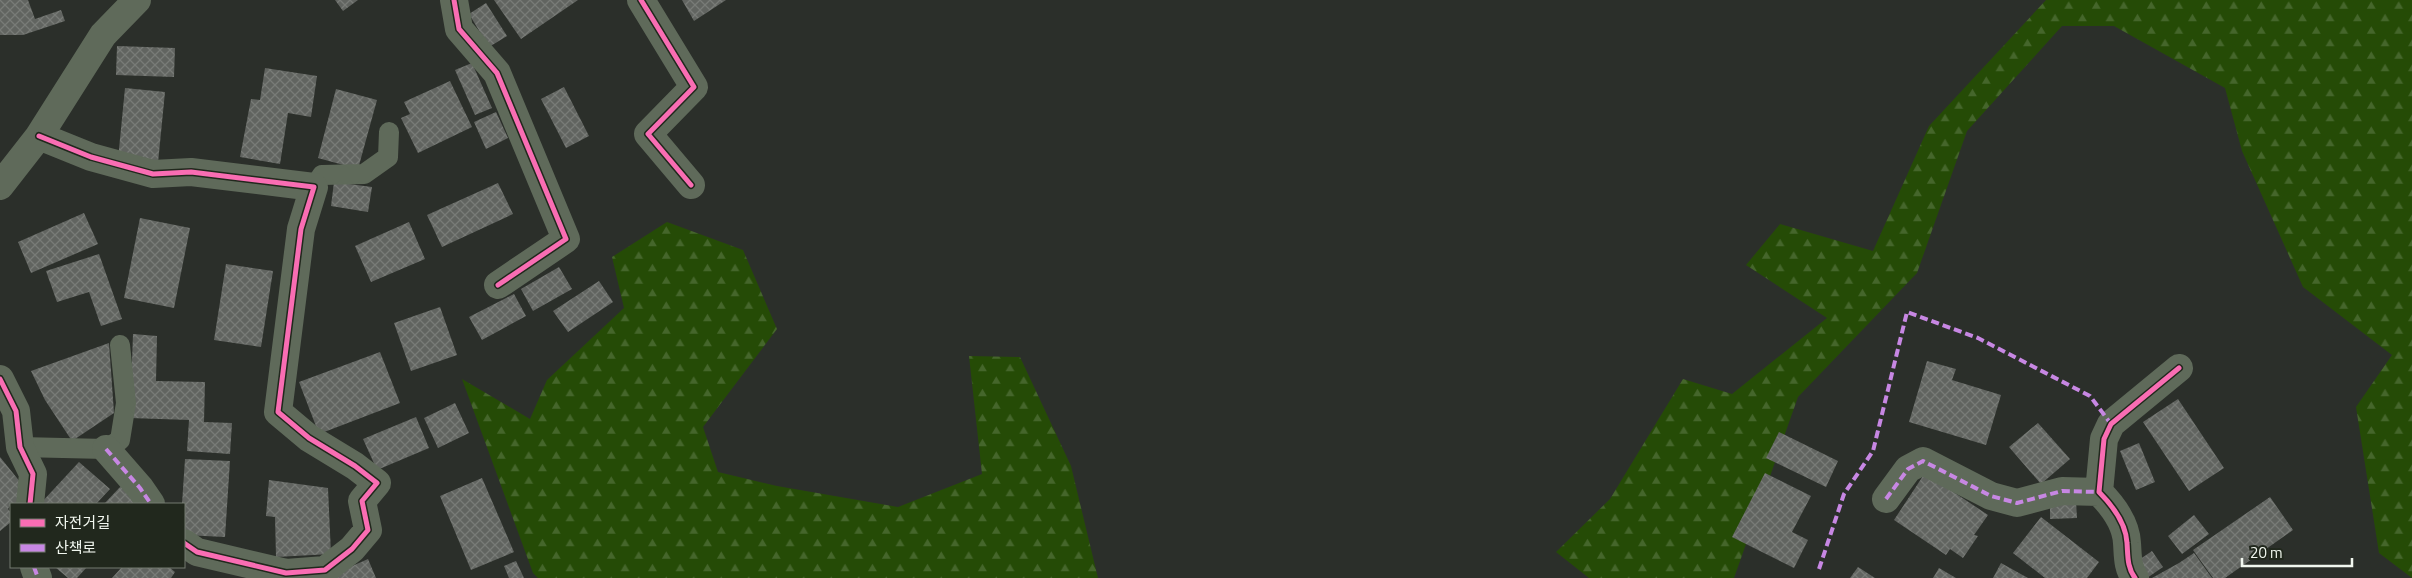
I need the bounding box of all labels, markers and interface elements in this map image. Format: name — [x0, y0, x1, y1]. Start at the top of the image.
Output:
legend — [10, 503, 185, 568]
text: 자전거길 — [55, 511, 110, 534]
text: 산책로 — [55, 536, 96, 559]
scale bar — [2242, 536, 2352, 568]
text: 20 m — [2250, 541, 2283, 564]

